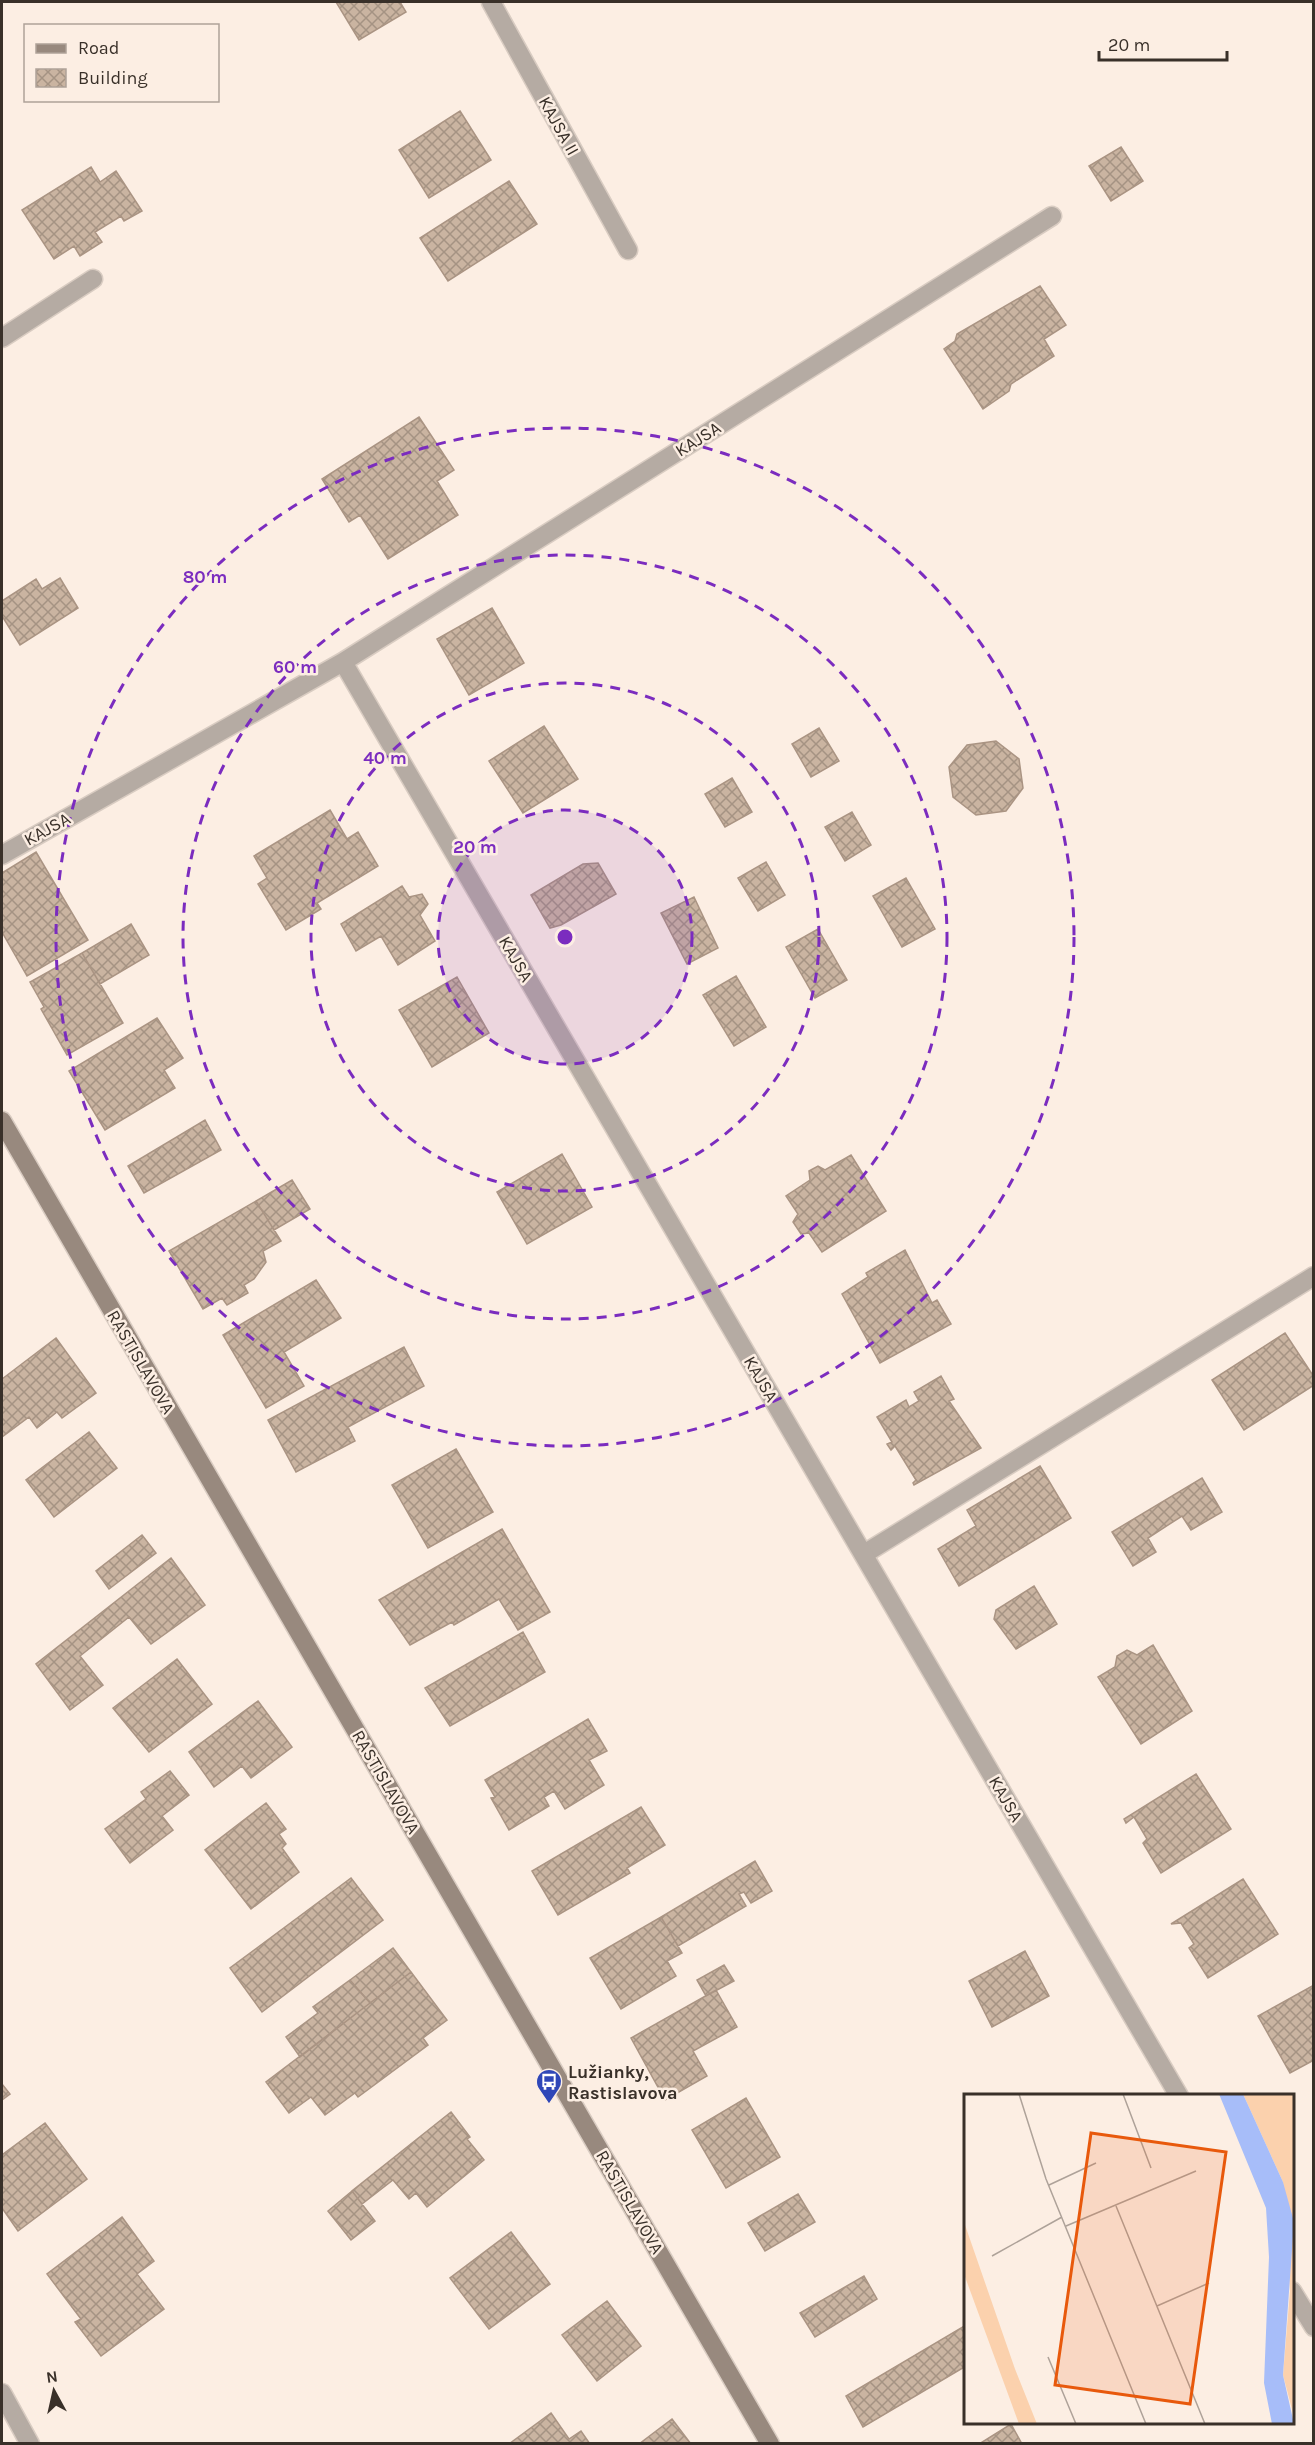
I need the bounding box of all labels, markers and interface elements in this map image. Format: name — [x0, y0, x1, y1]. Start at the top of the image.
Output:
legend — [24, 24, 219, 102]
scale bar — [1099, 24, 1226, 62]
text: 20 m — [1108, 34, 1150, 56]
text: Road — [78, 37, 119, 59]
text: Building — [78, 67, 148, 89]
street label: KAJSA II — [534, 93, 584, 159]
street label: KAJSA — [671, 416, 725, 462]
text: 80 m — [183, 566, 227, 588]
text: 60 m — [273, 656, 317, 678]
text: 40 m — [363, 747, 407, 769]
street label: KAJSA — [20, 807, 74, 851]
text: 20 m — [453, 836, 497, 858]
centre of rings — [555, 927, 575, 947]
street label: KAJSA — [494, 932, 538, 986]
street label: RASTISLAVOVA — [102, 1306, 180, 1418]
street label: KAJSA — [739, 1352, 783, 1406]
street label: RASTISLAVOVA — [347, 1726, 425, 1838]
street label: KAJSA — [984, 1772, 1028, 1826]
place label: Lužianky, Rastislavova — [568, 2061, 678, 2104]
bus stop icon: Lužianky, Rastislavova — [534, 2067, 564, 2105]
inset map — [964, 2094, 1294, 2424]
street label: RASTISLAVOVA — [591, 2146, 669, 2258]
north arrow — [24, 2361, 84, 2421]
text: N — [45, 2366, 59, 2387]

